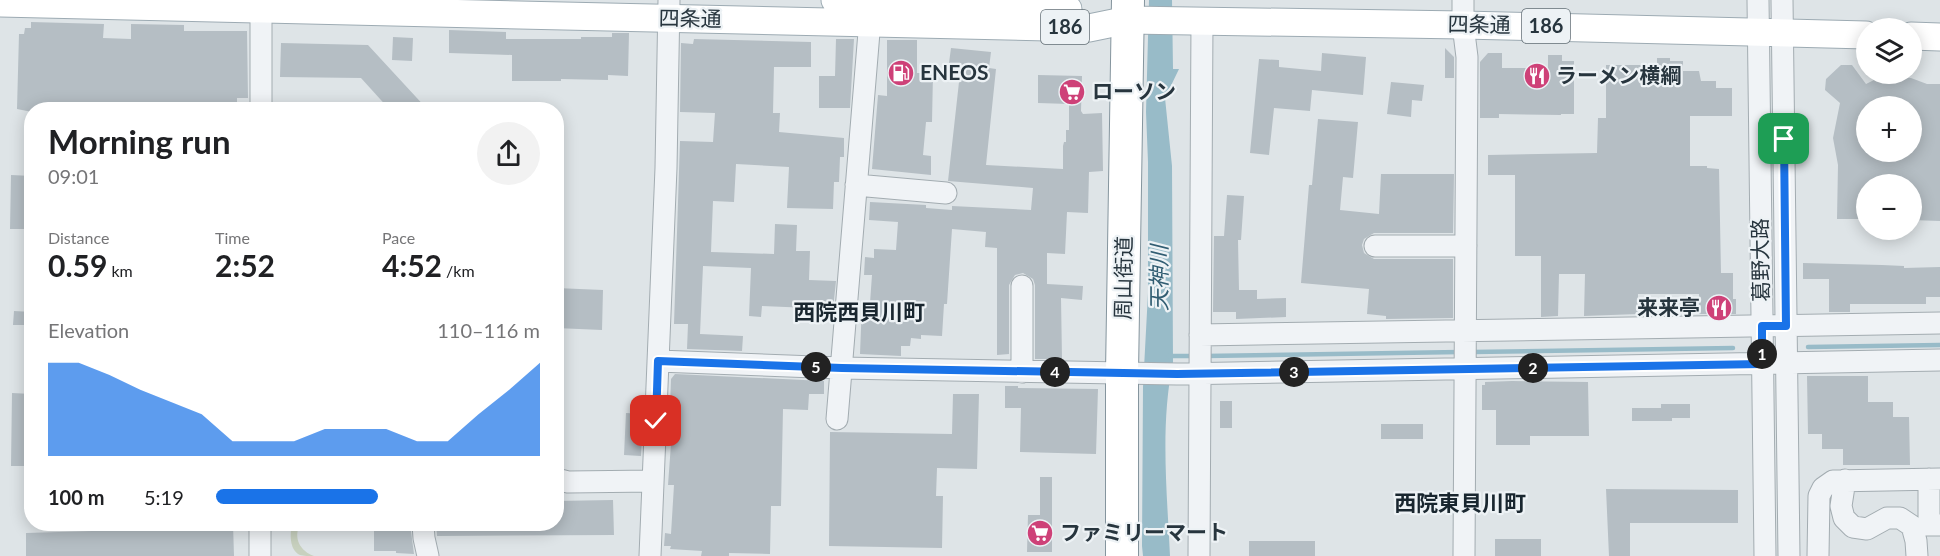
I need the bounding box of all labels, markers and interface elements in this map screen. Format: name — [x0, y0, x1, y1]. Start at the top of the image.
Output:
street label: 四条通 — [658, 4, 722, 31]
road number: 186 — [1522, 9, 1570, 43]
road number: 186 — [1041, 10, 1089, 44]
street label: 四条通 — [1447, 10, 1511, 37]
map controls — [1856, 18, 1922, 240]
button: layers — [1856, 18, 1922, 84]
fuel station icon: ENEOS — [886, 58, 916, 88]
place label: ENEOS — [920, 59, 989, 84]
restaurant icon: ラーメン横綱 — [1522, 61, 1552, 91]
place label: ラーメン横綱 — [1556, 62, 1681, 87]
supermarket icon: ローソン — [1057, 77, 1087, 107]
place label: ローソン — [1092, 78, 1176, 103]
button: + — [1856, 96, 1922, 162]
pin — [1758, 113, 1809, 164]
text: Morning run — [48, 121, 231, 161]
button: share — [477, 122, 540, 185]
icon: arrive — [1767, 122, 1800, 155]
text: 09:01 — [48, 164, 99, 188]
button: − — [1856, 174, 1922, 240]
street label: 葛野大路 — [1746, 218, 1773, 302]
text: Distance — [48, 228, 109, 247]
text: Time — [215, 228, 250, 247]
text: Pace — [382, 228, 415, 247]
street label: 周山街道 — [1109, 236, 1136, 320]
water label: 天神川 — [1145, 243, 1172, 311]
text: 0.59 — [48, 247, 107, 283]
text: 2:52 — [215, 247, 275, 283]
text: 4:52 — [382, 247, 442, 283]
text: km — [107, 261, 133, 280]
text: /km — [442, 261, 475, 280]
restaurant icon: 来来亭 — [1704, 293, 1734, 323]
place label: 来来亭 — [1637, 294, 1700, 319]
district label: 西院西貝川町 — [793, 298, 925, 325]
text: Elevation — [48, 318, 129, 342]
text: 110–116 m — [437, 318, 540, 342]
pin: 1 — [1747, 339, 1777, 369]
text: 1 — [1757, 344, 1767, 363]
pin: 5 — [801, 352, 831, 382]
pin: 2 — [1518, 353, 1548, 383]
text: 5 — [811, 357, 821, 376]
pin: 4 — [1040, 357, 1070, 387]
pin: 3 — [1279, 357, 1309, 387]
text: 2 — [1528, 358, 1538, 377]
text: 4 — [1050, 362, 1060, 381]
text: 3 — [1289, 362, 1299, 381]
pin — [630, 395, 681, 446]
icon: check — [639, 404, 672, 437]
text: 100 m — [48, 485, 104, 509]
text: 5:19 — [144, 485, 184, 509]
district label: 西院東貝川町 — [1394, 489, 1526, 516]
supermarket icon: ファミリーマート — [1025, 518, 1055, 548]
place label: ファミリーマート — [1060, 519, 1228, 544]

